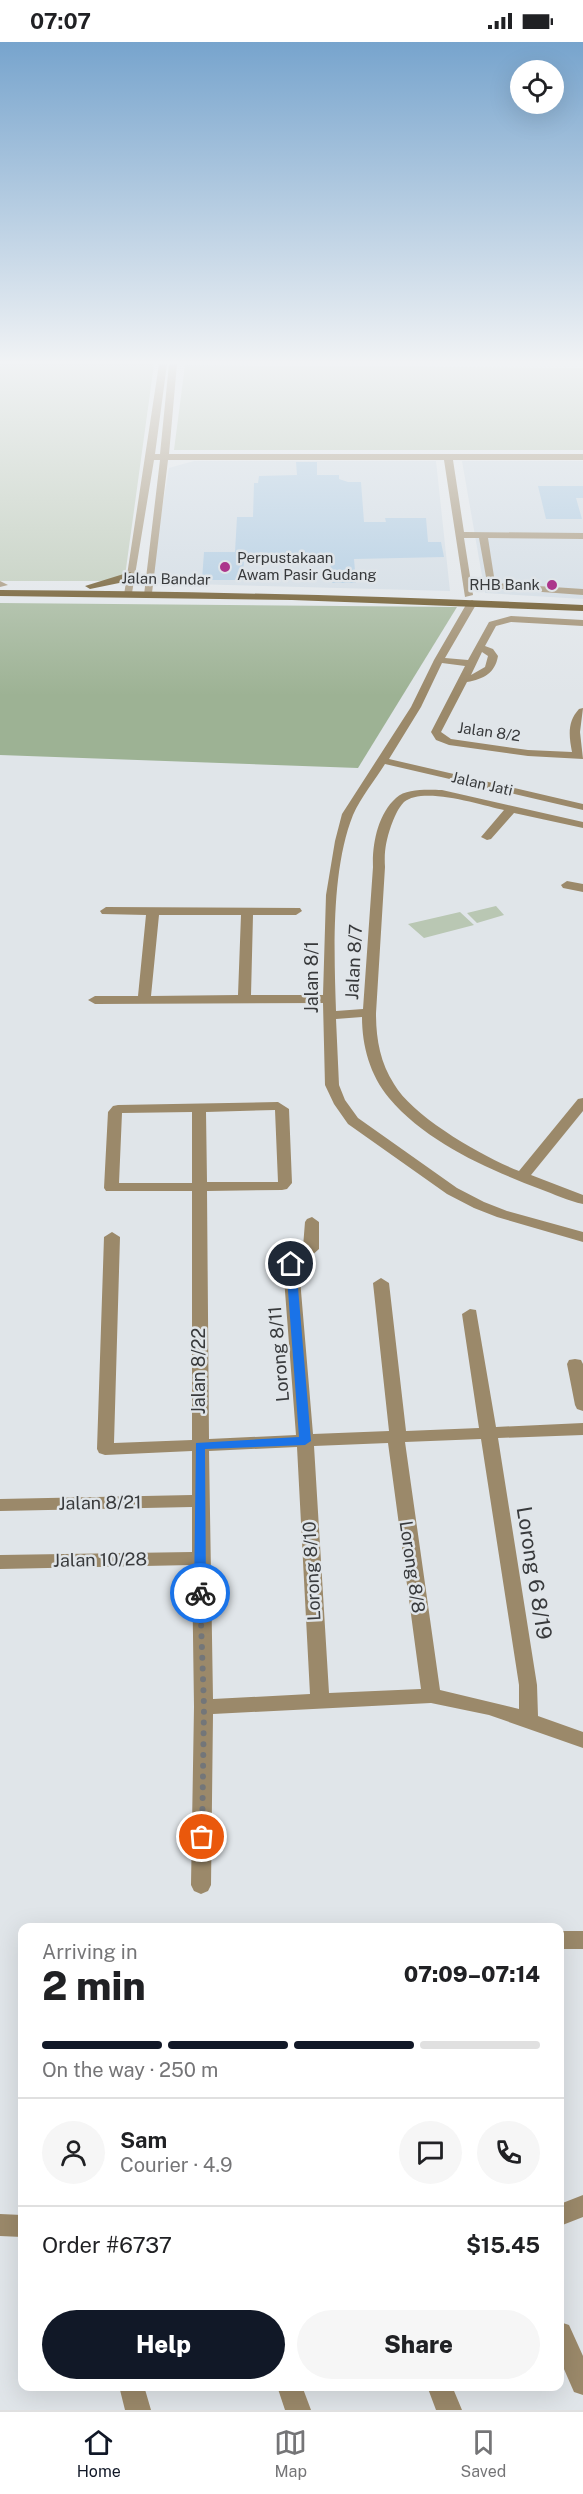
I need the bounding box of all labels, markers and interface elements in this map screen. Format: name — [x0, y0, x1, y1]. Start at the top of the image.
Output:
text: 07:07 — [30, 8, 91, 34]
map controls — [510, 60, 564, 114]
button: locate — [510, 60, 564, 114]
place label: Perpustakaan Awam Pasir Gudang — [237, 549, 377, 583]
marker: Perpustakaan Awam Pasir Gudang — [218, 560, 232, 574]
street label: Jalan Bandar — [121, 569, 211, 588]
place label: RHB Bank — [469, 576, 540, 593]
marker: RHB Bank — [545, 578, 559, 592]
street label: Jalan 8/2 — [457, 719, 522, 744]
street label: Jalan Jati — [450, 768, 514, 799]
street label: Jalan 8/7 — [341, 924, 366, 1000]
street label: Jalan 8/1 — [301, 941, 322, 1013]
pin — [265, 1238, 316, 1289]
icon: home — [274, 1247, 307, 1280]
street label: Lorong 8/11 — [264, 1305, 293, 1403]
street label: Jalan 8/22 — [188, 1328, 209, 1414]
street label: Jalan 8/21 — [58, 1491, 142, 1514]
street label: Lorong 6 8/19 — [512, 1504, 557, 1641]
street label: Lorong 8/8 — [396, 1519, 429, 1614]
street label: Lorong 8/10 — [298, 1521, 325, 1621]
street label: Jalan 10/28 — [53, 1548, 147, 1571]
courier — [170, 1563, 230, 1623]
icon: bike — [184, 1577, 217, 1610]
pin — [176, 1811, 227, 1862]
icon: bag — [185, 1820, 218, 1853]
text: Arriving in — [42, 1940, 137, 1964]
text: 07:09–07:14 — [404, 1961, 540, 1987]
text: 2 min — [42, 1963, 146, 2009]
text: On the way · 250 m — [42, 2058, 218, 2082]
button: person — [42, 2121, 105, 2184]
button: chat — [399, 2121, 462, 2184]
button: phone — [477, 2121, 540, 2184]
text: Sam — [120, 2127, 167, 2153]
text: Courier · 4.9 — [120, 2153, 232, 2177]
text: Order #6737 — [42, 2232, 172, 2258]
text: $15.45 — [466, 2232, 540, 2258]
button: Help — [42, 2310, 285, 2379]
button: Share — [297, 2310, 540, 2379]
tab: Home — [77, 2426, 121, 2481]
tab: Map — [274, 2426, 307, 2481]
tab: Saved — [461, 2426, 506, 2481]

